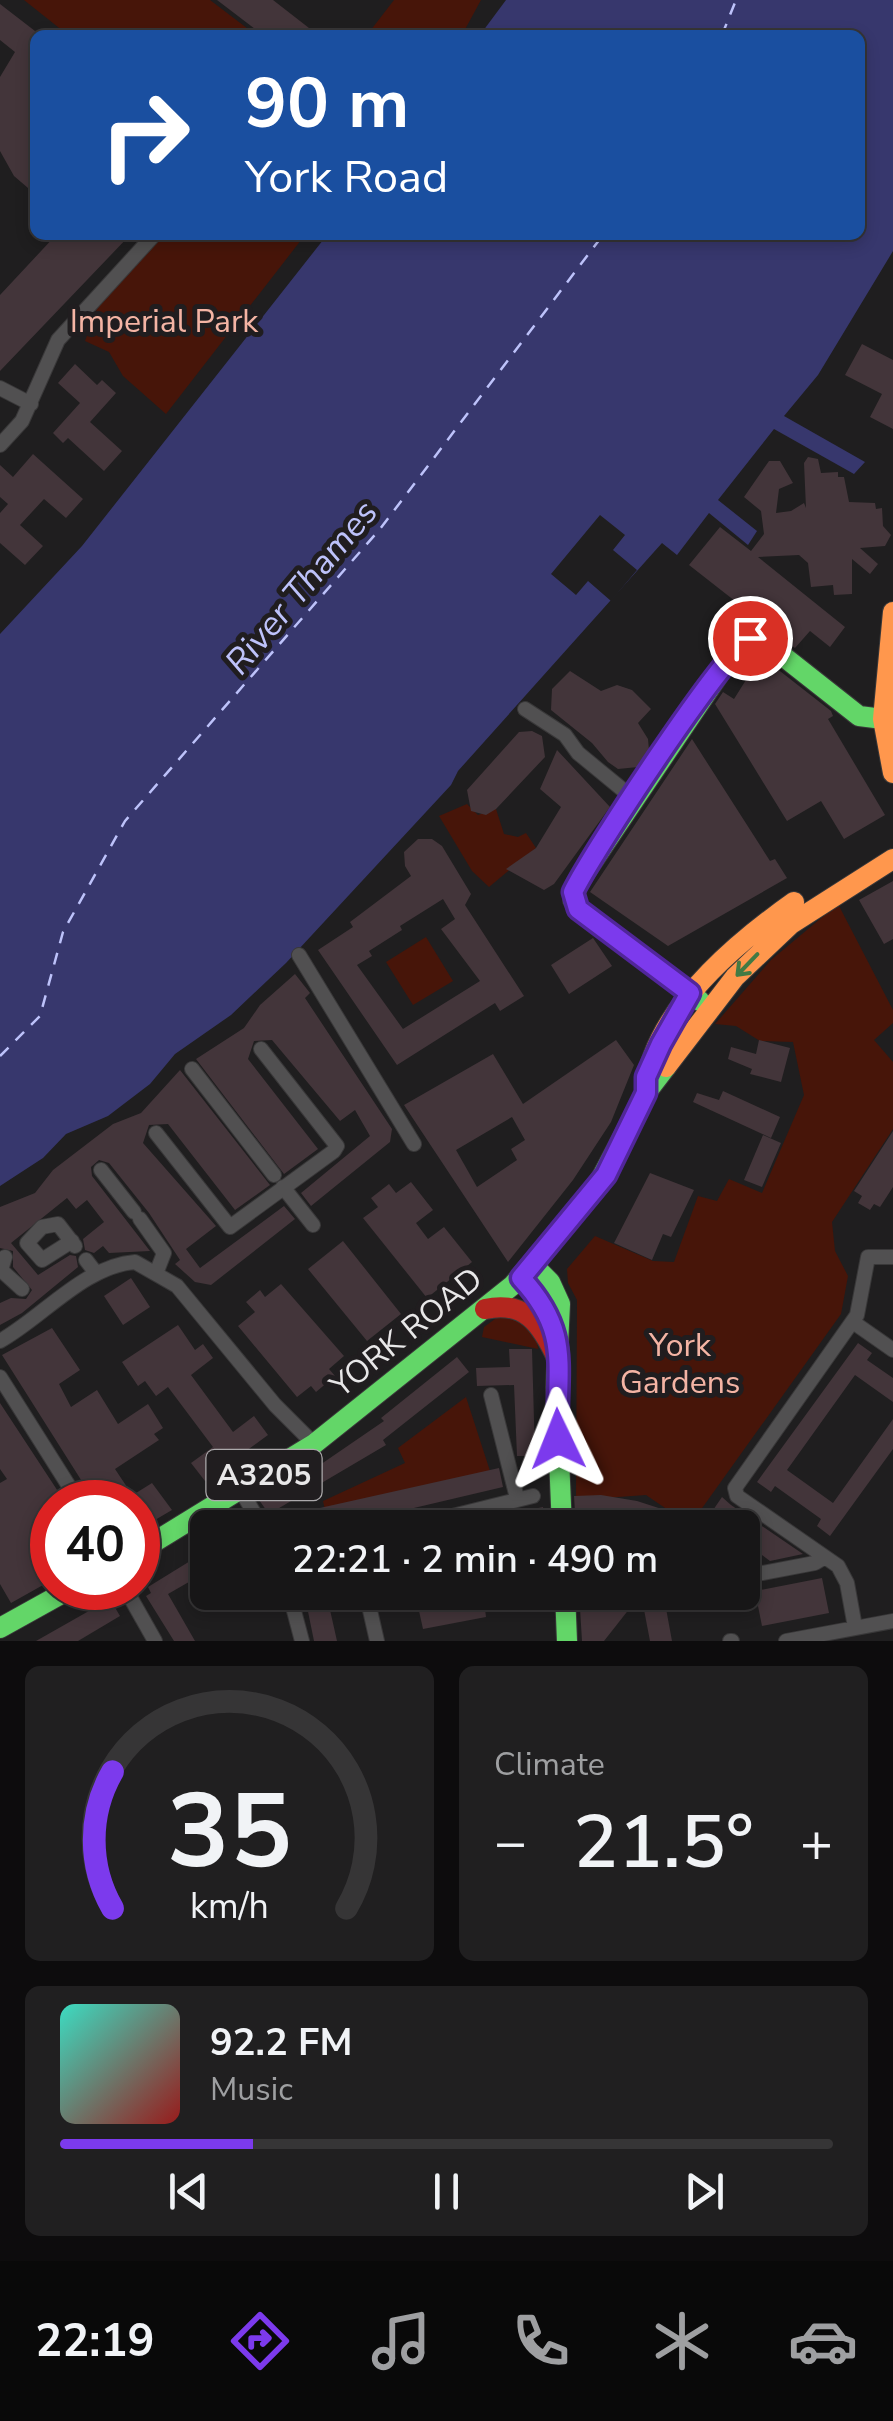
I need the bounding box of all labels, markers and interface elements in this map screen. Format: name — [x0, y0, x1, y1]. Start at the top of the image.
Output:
text: 90 m — [245, 56, 409, 152]
icon: right — [80, 70, 210, 200]
text: York Road — [245, 147, 448, 208]
park label: Imperial Park — [70, 300, 259, 343]
water label: River Thames — [214, 490, 388, 685]
pin — [708, 596, 793, 681]
icon: arrive — [723, 611, 778, 666]
one-way arrow — [735, 952, 759, 976]
street label: YORK ROAD — [320, 1258, 491, 1408]
park label: York Gardens — [620, 1324, 740, 1404]
position arrow — [506, 1387, 610, 1491]
road number: A3205 — [206, 1450, 322, 1500]
speed limit sign: 40 — [30, 1480, 160, 1610]
text: 22:21 · 2 min · 490 m — [292, 1534, 658, 1585]
text: Climate — [494, 1743, 605, 1786]
text: 35 — [167, 1761, 292, 1903]
text: 21.5° — [573, 1791, 754, 1893]
text: − — [494, 1805, 527, 1880]
text: + — [800, 1805, 833, 1880]
text: km/h — [190, 1882, 269, 1931]
text: 92.2 FM — [210, 2017, 352, 2068]
text: Music — [210, 2068, 293, 2111]
icon: previous — [161, 2164, 216, 2219]
icon: pause — [419, 2164, 474, 2219]
icon: next — [677, 2164, 732, 2219]
icon: directions — [225, 2306, 295, 2376]
icon: music — [366, 2306, 436, 2376]
icon: phone — [506, 2306, 576, 2376]
icon: climate — [647, 2306, 717, 2376]
icon: car — [788, 2306, 858, 2376]
text: 22:19 — [35, 2311, 154, 2372]

